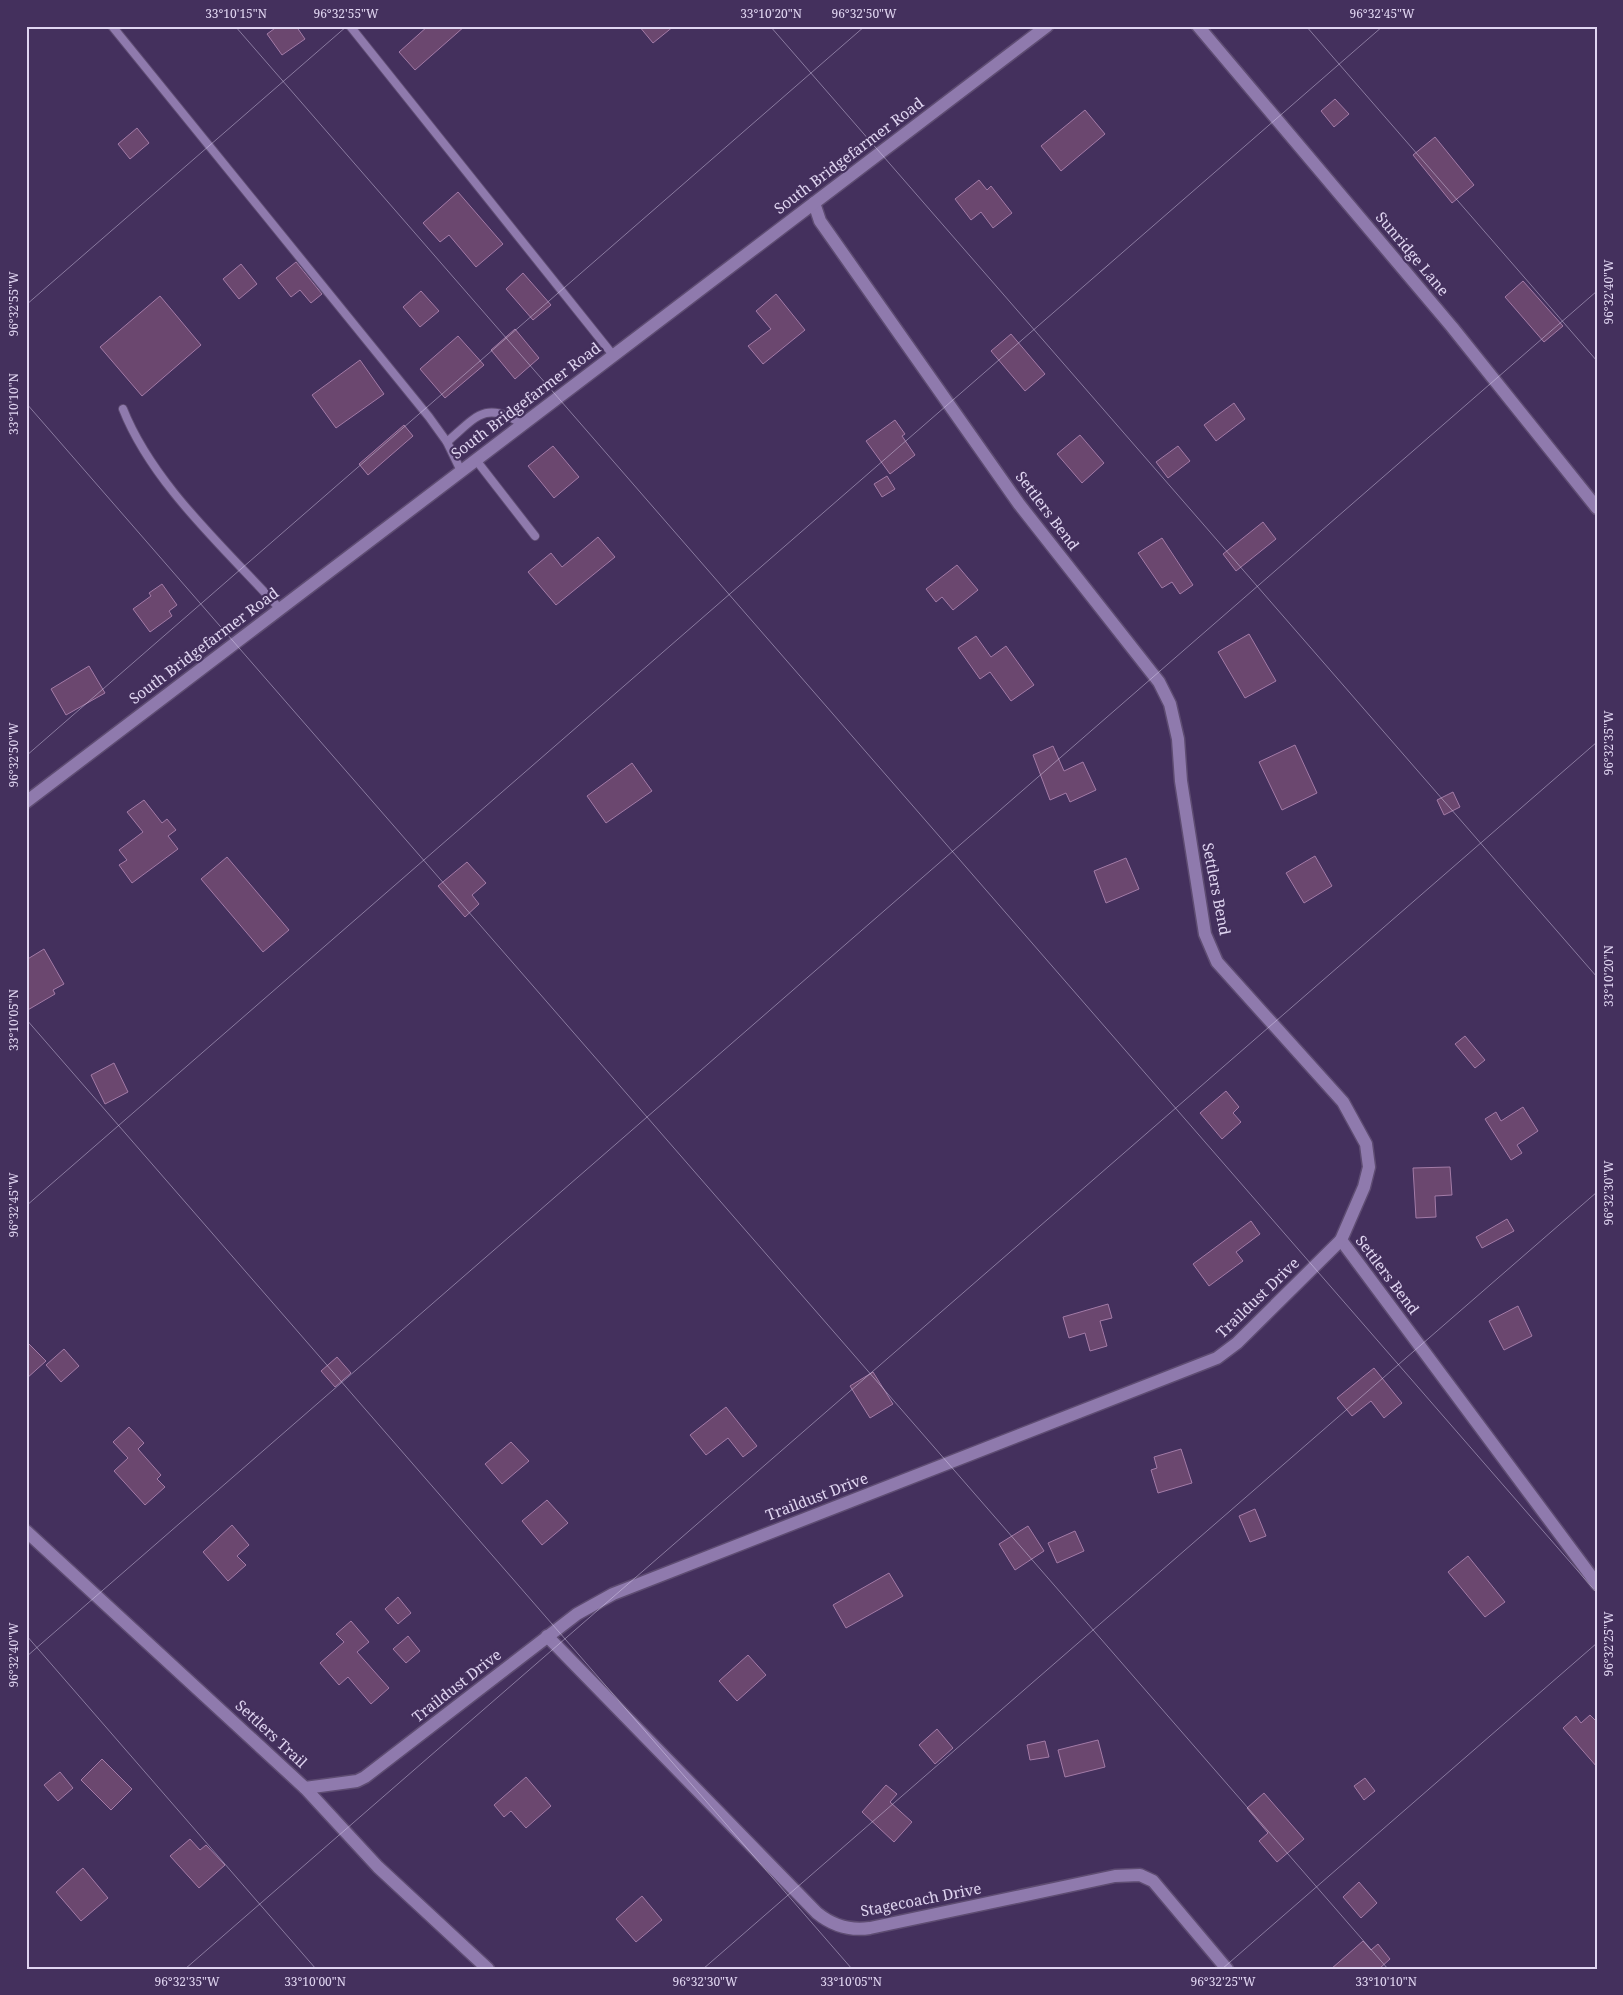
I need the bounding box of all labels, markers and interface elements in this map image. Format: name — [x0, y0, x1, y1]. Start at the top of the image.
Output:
text: 33°10'15"N — [205, 5, 267, 22]
text: 96°32'55"W — [313, 5, 379, 22]
text: 33°10'20"N — [740, 5, 802, 22]
text: 96°32'50"W — [831, 5, 897, 22]
text: 96°32'45"W — [1349, 5, 1415, 22]
street label: South Bridgefarmer Road — [770, 92, 927, 218]
street label: Sunridge Lane — [1372, 207, 1454, 300]
text: 96°32'40"W — [1600, 259, 1617, 325]
text: 96°32'55"W — [5, 271, 22, 337]
street label: South Bridgefarmer Road — [447, 337, 604, 463]
text: 33°10'10"N — [5, 373, 22, 435]
street label: Settlers Bend — [1012, 467, 1084, 554]
street label: South Bridgefarmer Road — [125, 582, 282, 708]
text: 96°32'35"W — [1600, 710, 1617, 776]
text: 96°32'50"W — [5, 722, 22, 788]
street label: Settlers Bend — [1198, 841, 1236, 937]
text: 33°10'20"N — [1600, 945, 1617, 1007]
text: 33°10'05"N — [5, 989, 22, 1051]
text: 96°32'30"W — [1600, 1160, 1617, 1226]
text: 96°32'45"W — [5, 1172, 22, 1238]
street label: Settlers Bend — [1352, 1231, 1424, 1318]
street label: Traildust Drive — [1212, 1253, 1303, 1342]
street label: Traildust Drive — [763, 1467, 871, 1525]
text: 96°32'25"W — [1600, 1611, 1617, 1677]
text: 96°32'40"W — [5, 1622, 22, 1688]
street label: Traildust Drive — [408, 1644, 505, 1726]
street label: Settlers Trail — [232, 1695, 312, 1772]
street label: Stagecoach Drive — [859, 1877, 983, 1921]
text: 96°32'35"W — [154, 1973, 220, 1990]
text: 33°10'00"N — [284, 1973, 346, 1990]
text: 96°32'30"W — [672, 1973, 738, 1990]
text: 33°10'05"N — [820, 1973, 882, 1990]
text: 96°32'25"W — [1190, 1973, 1256, 1990]
text: 33°10'10"N — [1355, 1973, 1417, 1990]

